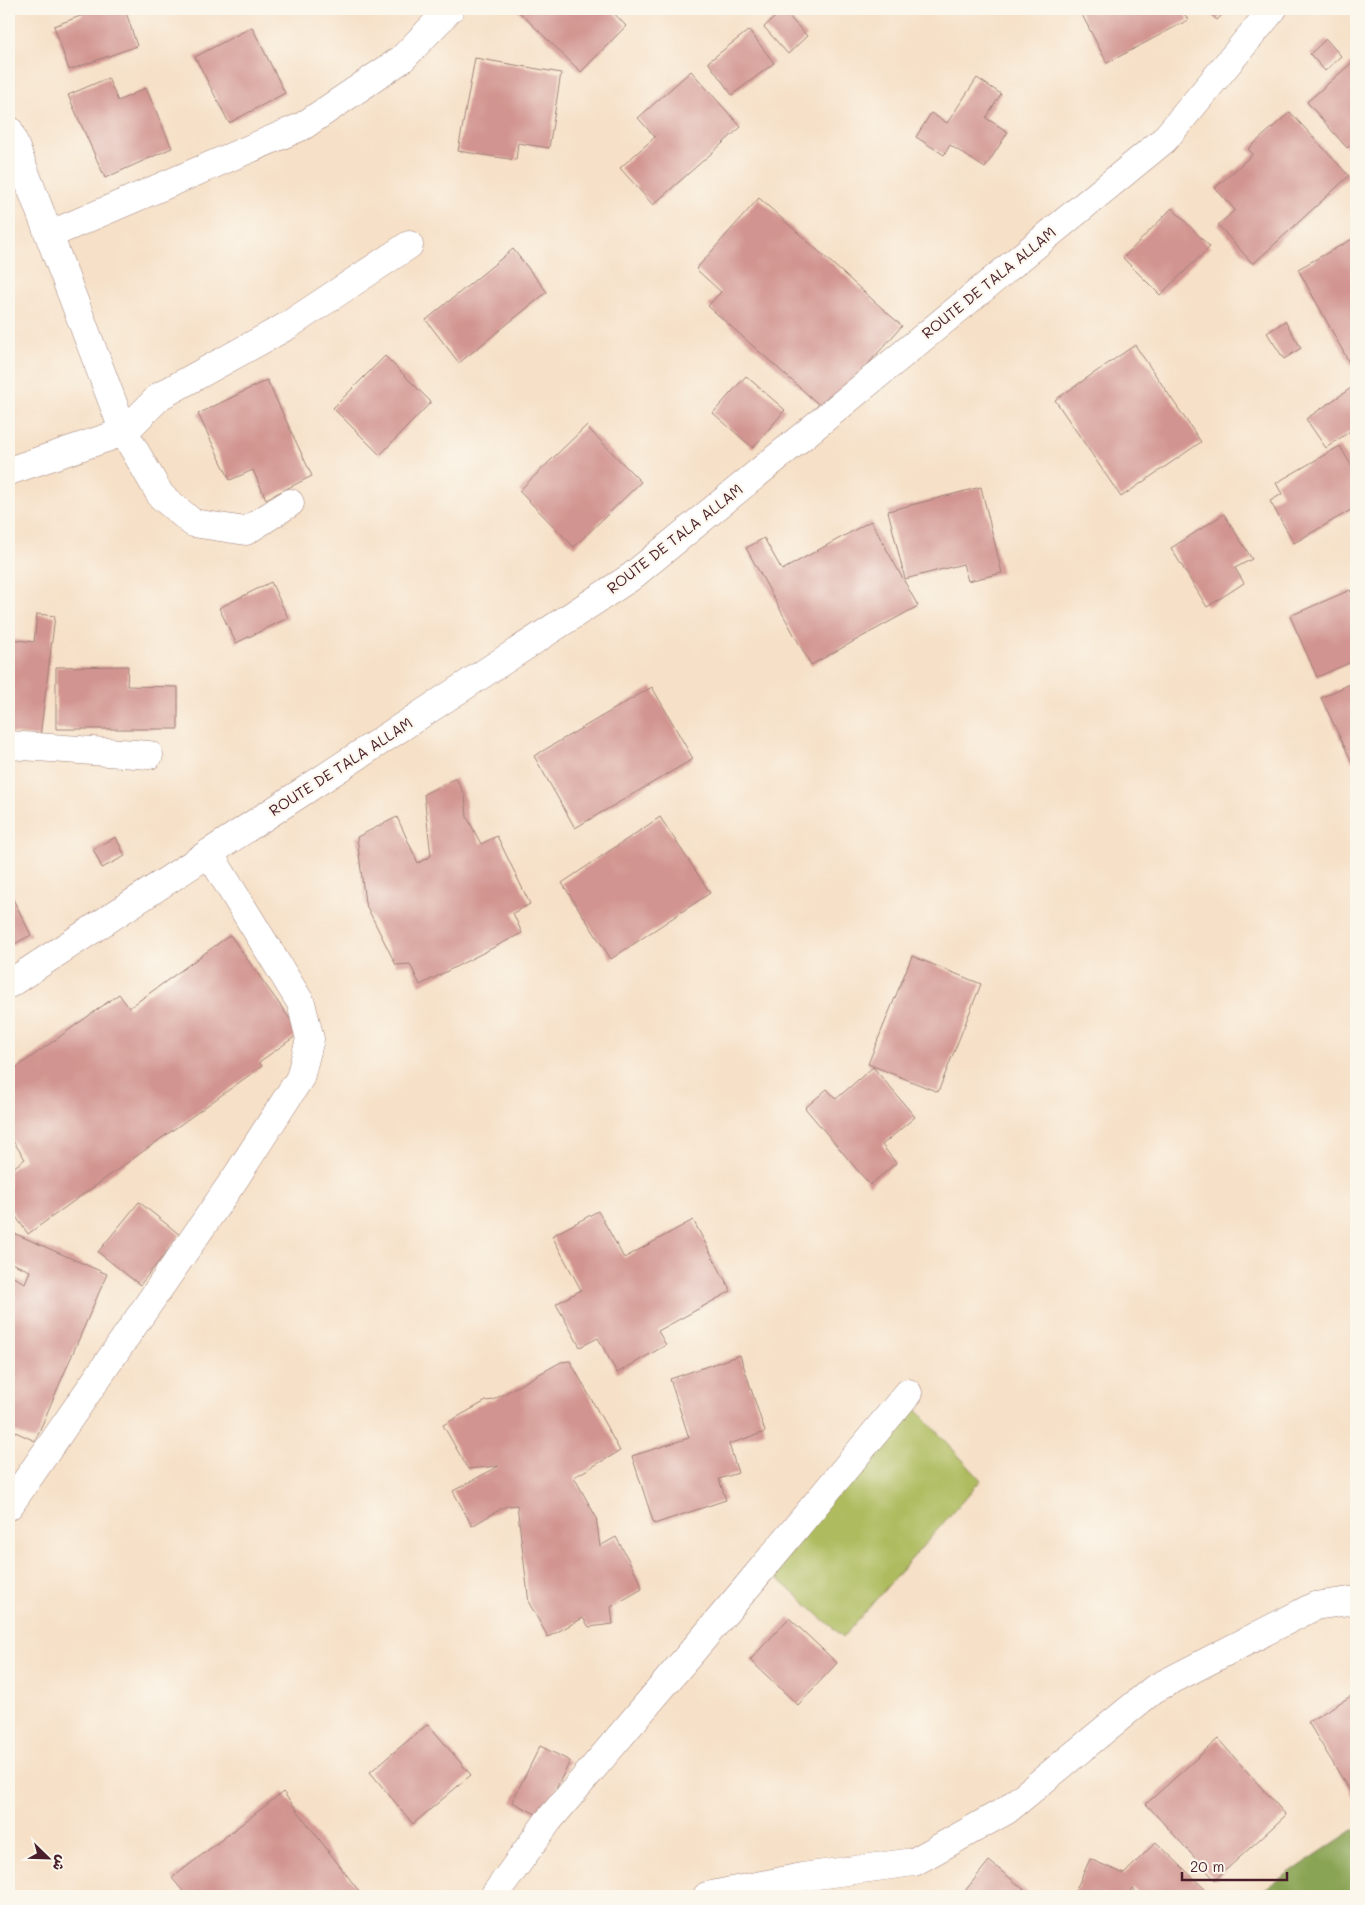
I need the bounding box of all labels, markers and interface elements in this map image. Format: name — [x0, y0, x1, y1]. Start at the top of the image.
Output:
street label: ROUTE DE TALA ALLAM — [917, 222, 1060, 343]
street label: ROUTE DE TALA ALLAM — [602, 479, 746, 598]
street label: ROUTE DE TALA ALLAM — [265, 712, 416, 820]
north arrow — [22, 1832, 72, 1882]
scale bar — [1182, 1850, 1288, 1882]
text: ش — [49, 1852, 72, 1874]
text: 20 m — [1190, 1856, 1224, 1876]

